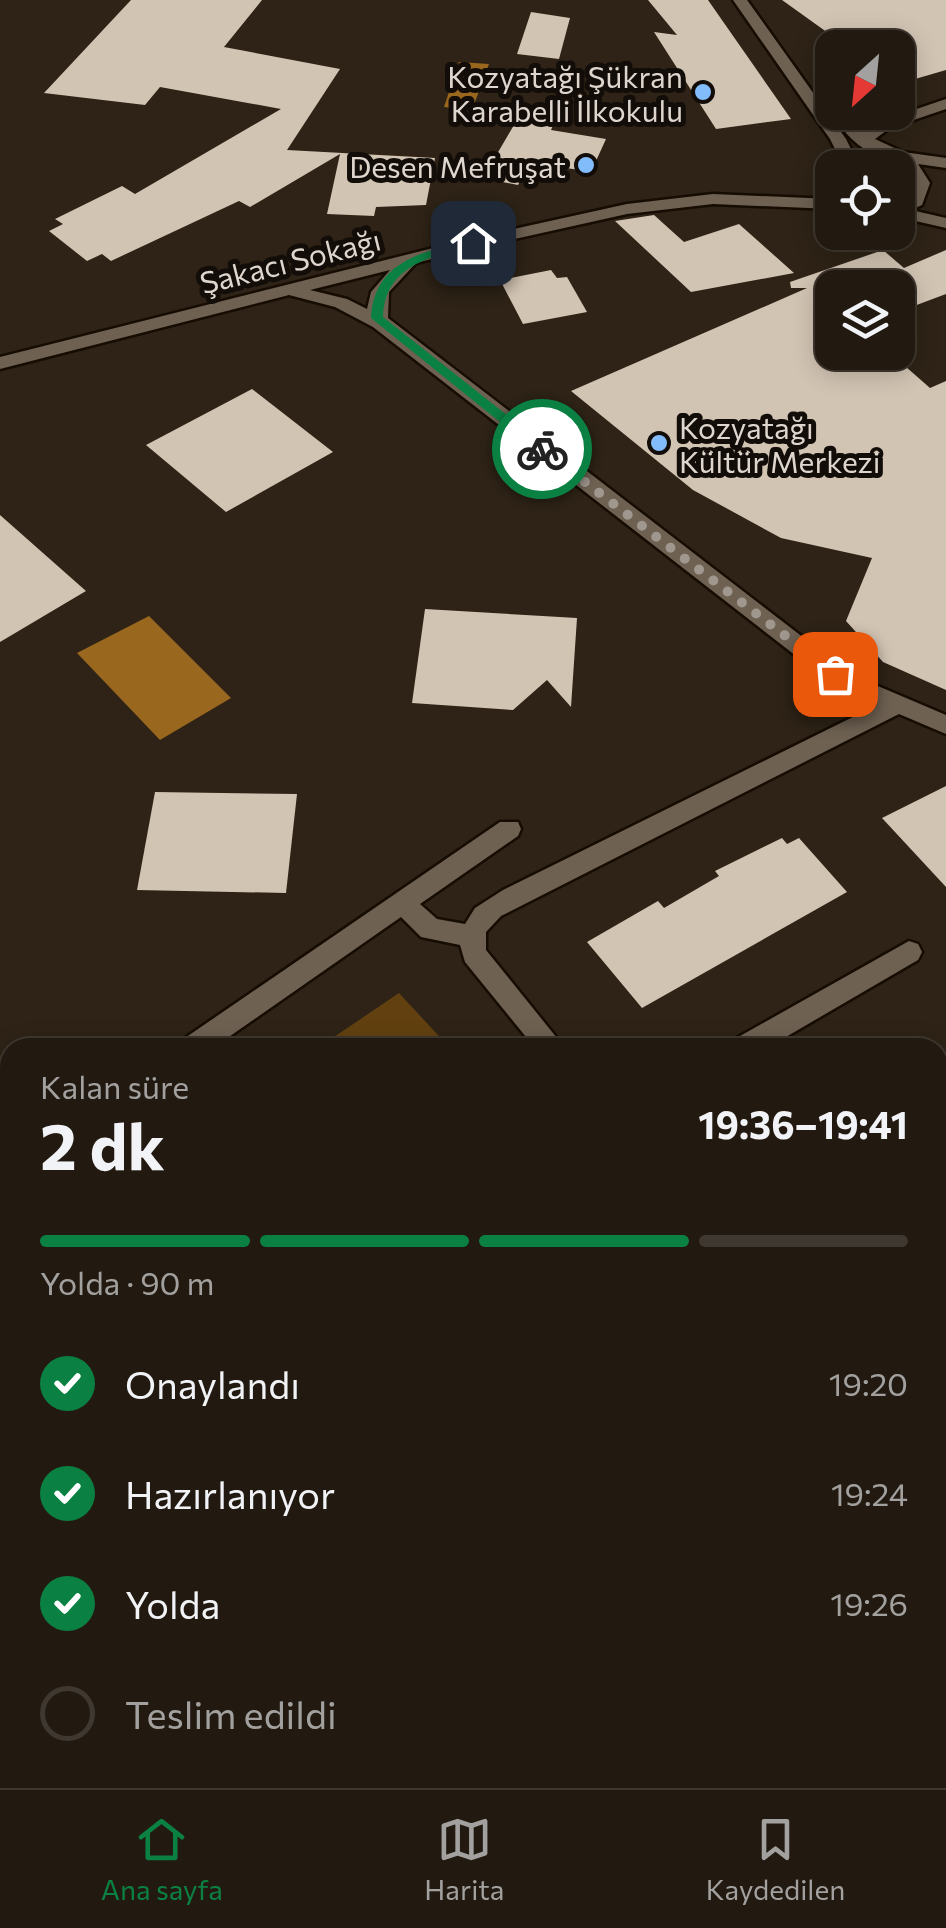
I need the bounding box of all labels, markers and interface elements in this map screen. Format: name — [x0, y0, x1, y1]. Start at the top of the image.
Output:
north arrow — [815, 30, 915, 130]
map controls — [815, 30, 915, 370]
place label: Kozyatağı Şükran Karabelli İlkokulu — [447, 57, 683, 128]
marker: Kozyatağı Şükran Karabelli İlkokulu — [692, 81, 714, 103]
place label: Desen Mefruşat — [349, 147, 566, 184]
button: locate — [815, 150, 915, 250]
marker: Desen Mefruşat — [575, 154, 597, 176]
pin — [431, 201, 516, 286]
icon: home — [446, 216, 501, 271]
street label: Şakacı Sokağı — [196, 220, 384, 300]
button: layers — [815, 270, 915, 370]
courier — [492, 399, 592, 499]
place label: Kozyatağı Kültür Merkezi — [679, 408, 880, 479]
icon: bike — [515, 422, 570, 477]
marker: Kozyatağı Kültür Merkezi — [648, 432, 670, 454]
pin — [793, 632, 878, 717]
icon: bag — [808, 647, 863, 702]
text: Kalan süre — [40, 1066, 189, 1106]
text: 19:36–19:41 — [698, 1100, 908, 1147]
text: 2 dk — [40, 1104, 165, 1183]
text: Yolda · 90 m — [40, 1262, 215, 1302]
icon: check — [40, 1356, 95, 1411]
text: Onaylandı — [125, 1360, 300, 1407]
text: 19:20 — [829, 1363, 908, 1403]
icon: check — [40, 1466, 95, 1521]
text: Hazırlanıyor — [125, 1470, 335, 1517]
text: 19:24 — [831, 1473, 908, 1513]
icon: check — [40, 1576, 95, 1631]
text: Yolda — [125, 1580, 220, 1627]
text: 19:26 — [830, 1583, 908, 1623]
text: Teslim edildi — [125, 1690, 337, 1737]
tab: Ana sayfa — [101, 1812, 223, 1906]
tab: Harita — [424, 1812, 504, 1906]
tab: Kaydedilen — [706, 1812, 845, 1906]

